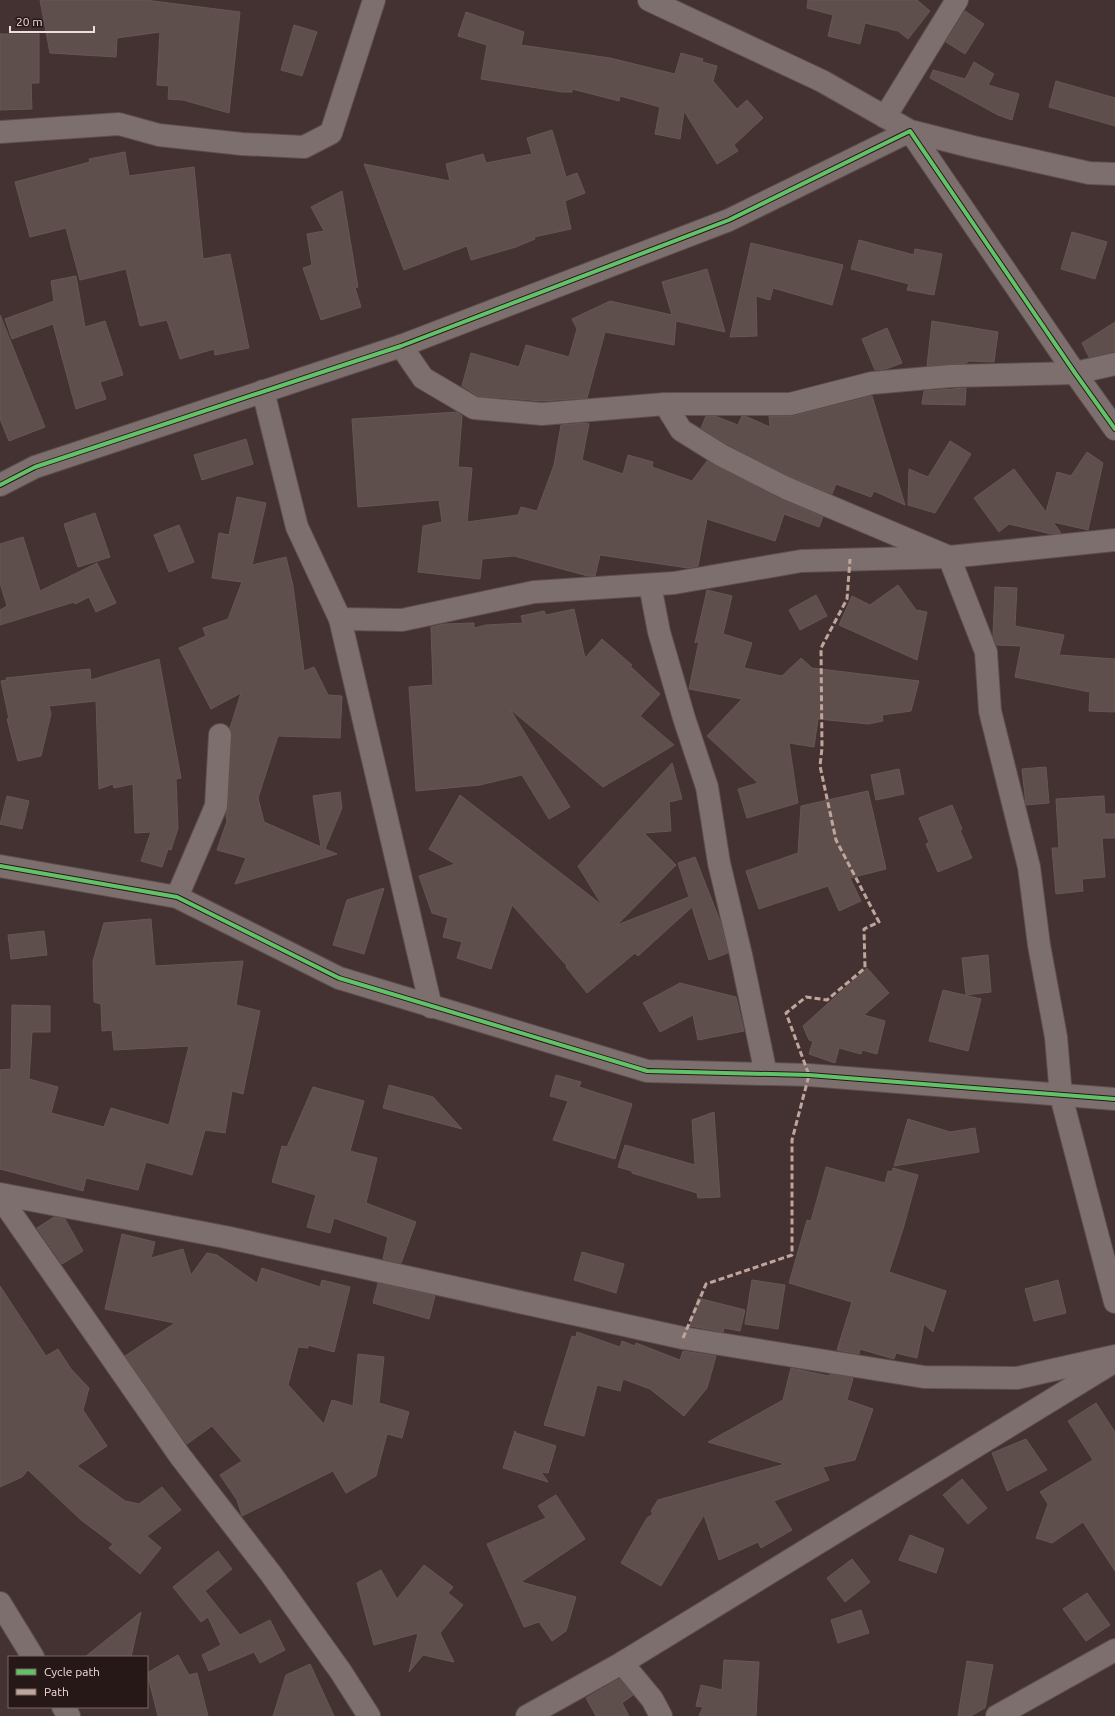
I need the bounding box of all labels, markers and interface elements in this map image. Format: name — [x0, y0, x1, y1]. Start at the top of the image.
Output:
scale bar — [10, 8, 94, 34]
text: 20 m — [16, 15, 43, 28]
legend — [8, 1656, 148, 1708]
text: Cycle path — [44, 1665, 100, 1678]
text: Path — [44, 1685, 69, 1698]

